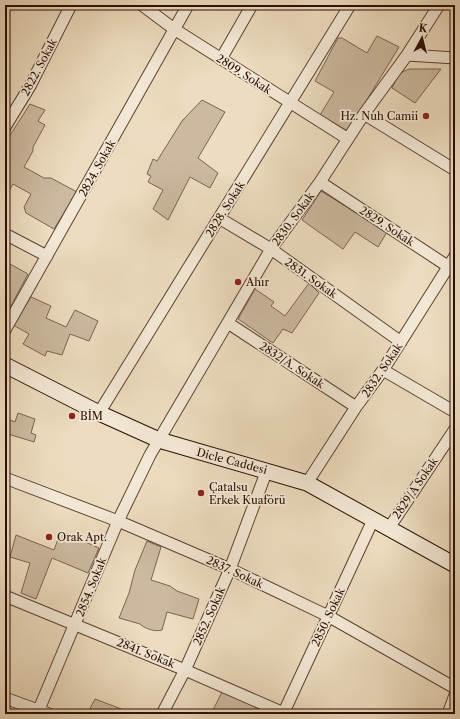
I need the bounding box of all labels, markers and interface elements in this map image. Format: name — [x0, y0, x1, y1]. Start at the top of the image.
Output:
north arrow — [402, 18, 442, 58]
text: K — [418, 21, 430, 36]
street label: 2822. Sokak — [18, 35, 60, 98]
street label: 2809. Sokak — [214, 51, 275, 97]
place label: Hz. Nuh Camii — [340, 109, 419, 123]
marker: Hz. Nuh Camii — [421, 111, 431, 121]
street label: 2824. Sokak — [76, 137, 119, 199]
street label: 2828. Sokak — [202, 178, 248, 239]
street label: 2830. Sokak — [269, 189, 318, 249]
street label: 2829. Sokak — [357, 203, 418, 249]
street label: 2831. Sokak — [282, 255, 341, 302]
place label: Ahır — [245, 275, 269, 289]
marker: Ahır — [233, 277, 243, 287]
street label: 2832/A. Sokak — [257, 339, 328, 392]
street label: 2832. Sokak — [359, 340, 406, 400]
place label: BİM — [80, 408, 103, 423]
marker: BİM — [67, 411, 77, 421]
street label: Dicle Caddesi — [195, 445, 269, 477]
street label: 2829/A Sokak — [389, 454, 441, 522]
place label: Çatalsu Erkek Kuaförü — [209, 480, 286, 507]
marker: Çatalsu Erkek Kuaförü — [196, 488, 206, 498]
place label: Orak Apt. — [57, 530, 107, 544]
marker: Orak Apt. — [44, 532, 54, 542]
street label: 2837. Sokak — [204, 553, 266, 592]
street label: 2854. Sokak — [73, 555, 109, 619]
street label: 2852. Sokak — [190, 584, 228, 647]
street label: 2850. Sokak — [308, 585, 348, 649]
street label: 2841. Sokak — [115, 635, 178, 671]

